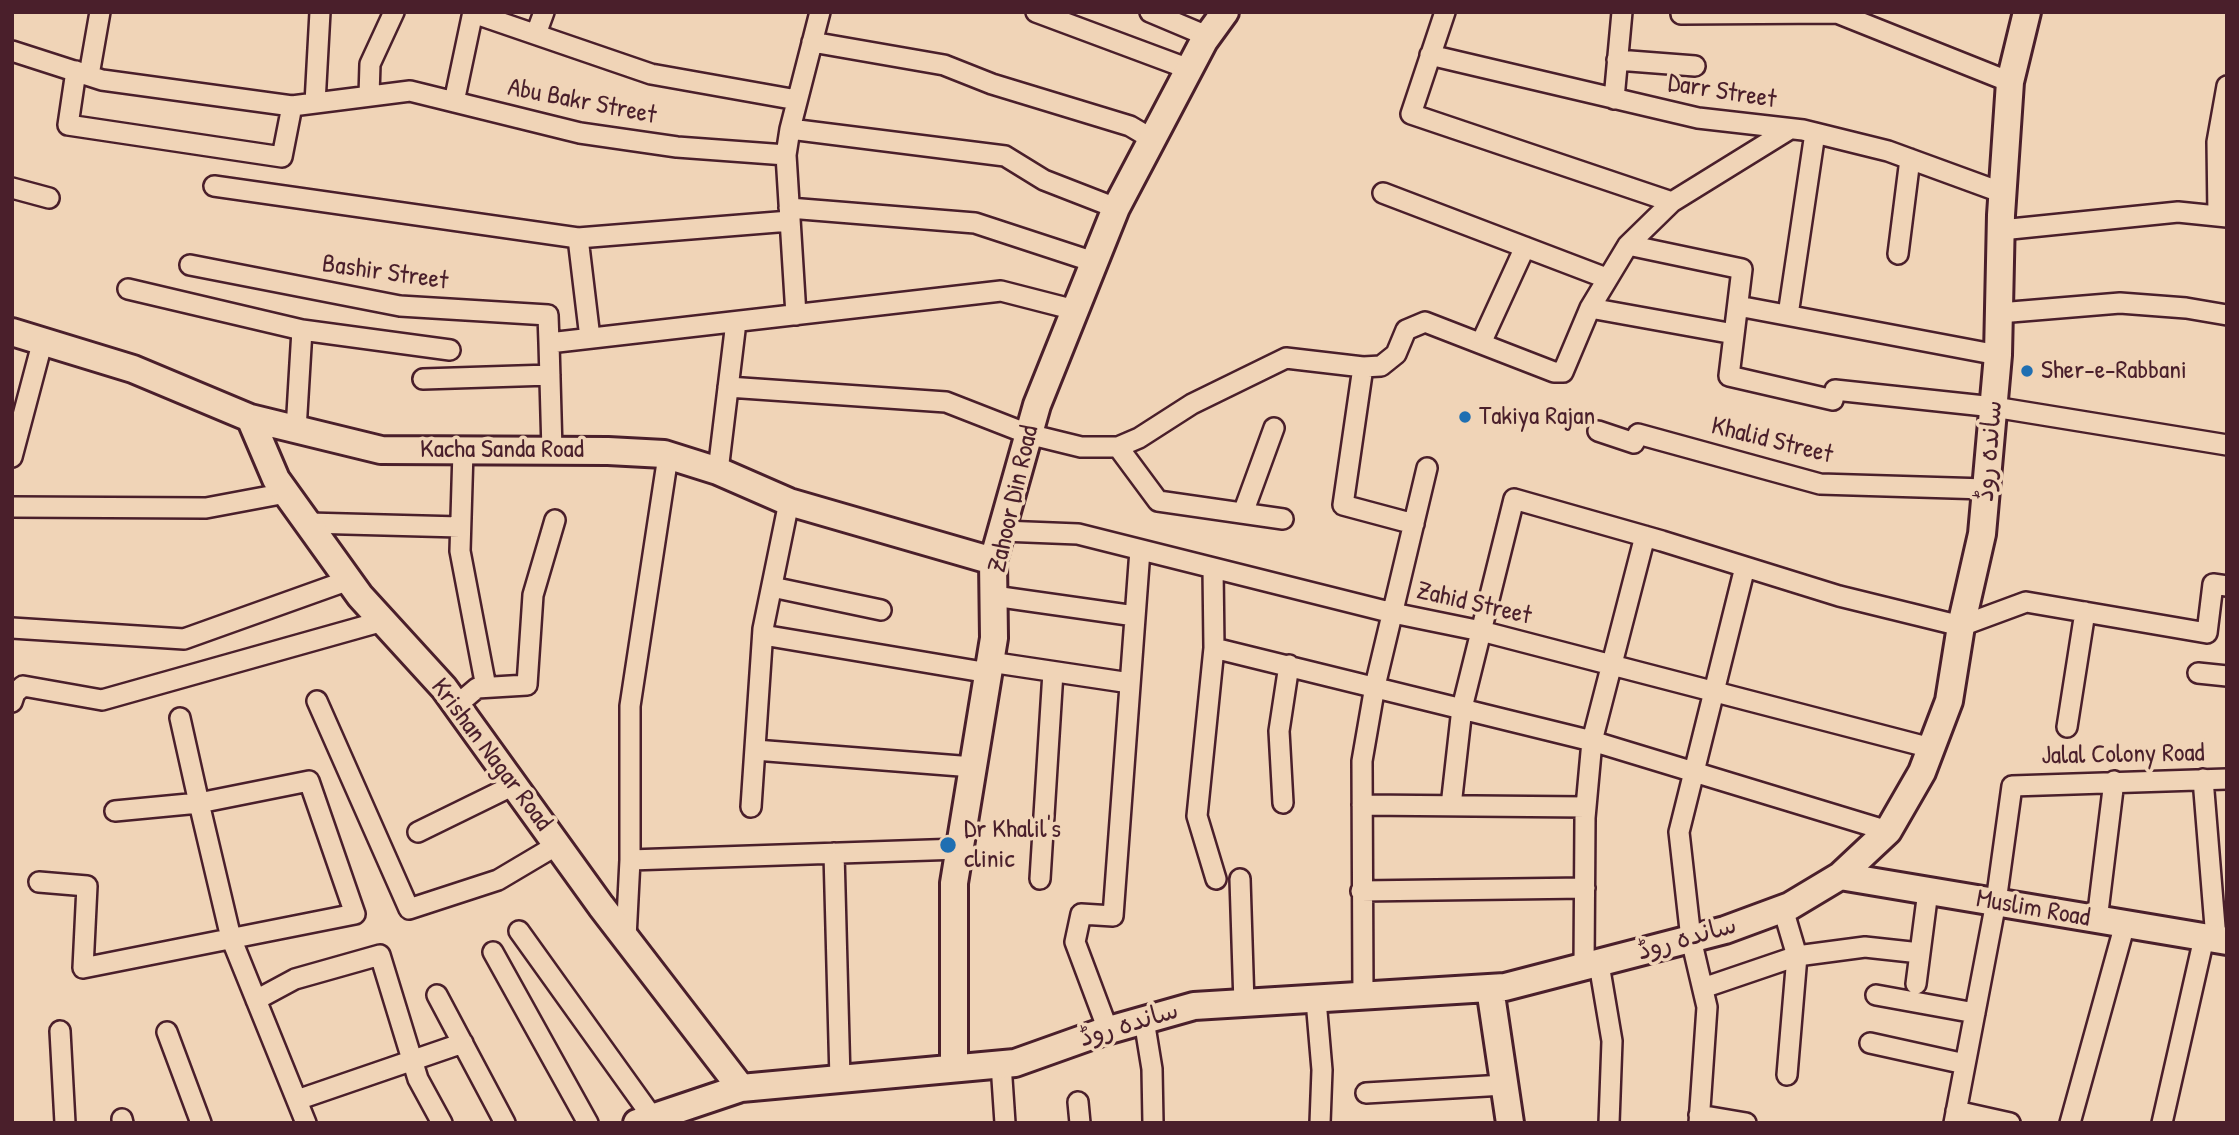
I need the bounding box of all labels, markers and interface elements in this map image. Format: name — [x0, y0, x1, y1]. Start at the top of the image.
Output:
street label: Darr Street — [1666, 68, 1778, 116]
street label: Abu Bakr Street — [505, 72, 659, 132]
street label: Bashir Street — [320, 249, 450, 297]
place label: Sher-e-Rabbani — [2041, 355, 2187, 387]
marker: Sher-e-Rabbani — [2019, 363, 2035, 379]
street label: ساندہ روڈ — [1970, 399, 2010, 503]
place label: Takiya Rajan — [1479, 401, 1595, 433]
marker: Takiya Rajan — [1457, 409, 1473, 425]
street label: Khalid Street — [1708, 411, 1836, 471]
street label: Zahoor Din Road — [982, 423, 1046, 575]
street label: Kacha Sanda Road — [420, 434, 584, 466]
street label: Zahid Street — [1414, 576, 1534, 632]
street label: Krishan Nagar Road — [424, 673, 558, 837]
street label: Jalal Colony Road — [2041, 738, 2205, 772]
place label: Dr Khalil's clinic — [964, 814, 1061, 876]
marker: Dr Khalil's clinic — [938, 835, 958, 855]
street label: Muslim Road — [1974, 884, 2092, 934]
street label: ساندہ روڈ — [1634, 910, 1740, 968]
street label: ساندہ روڈ — [1076, 995, 1182, 1055]

